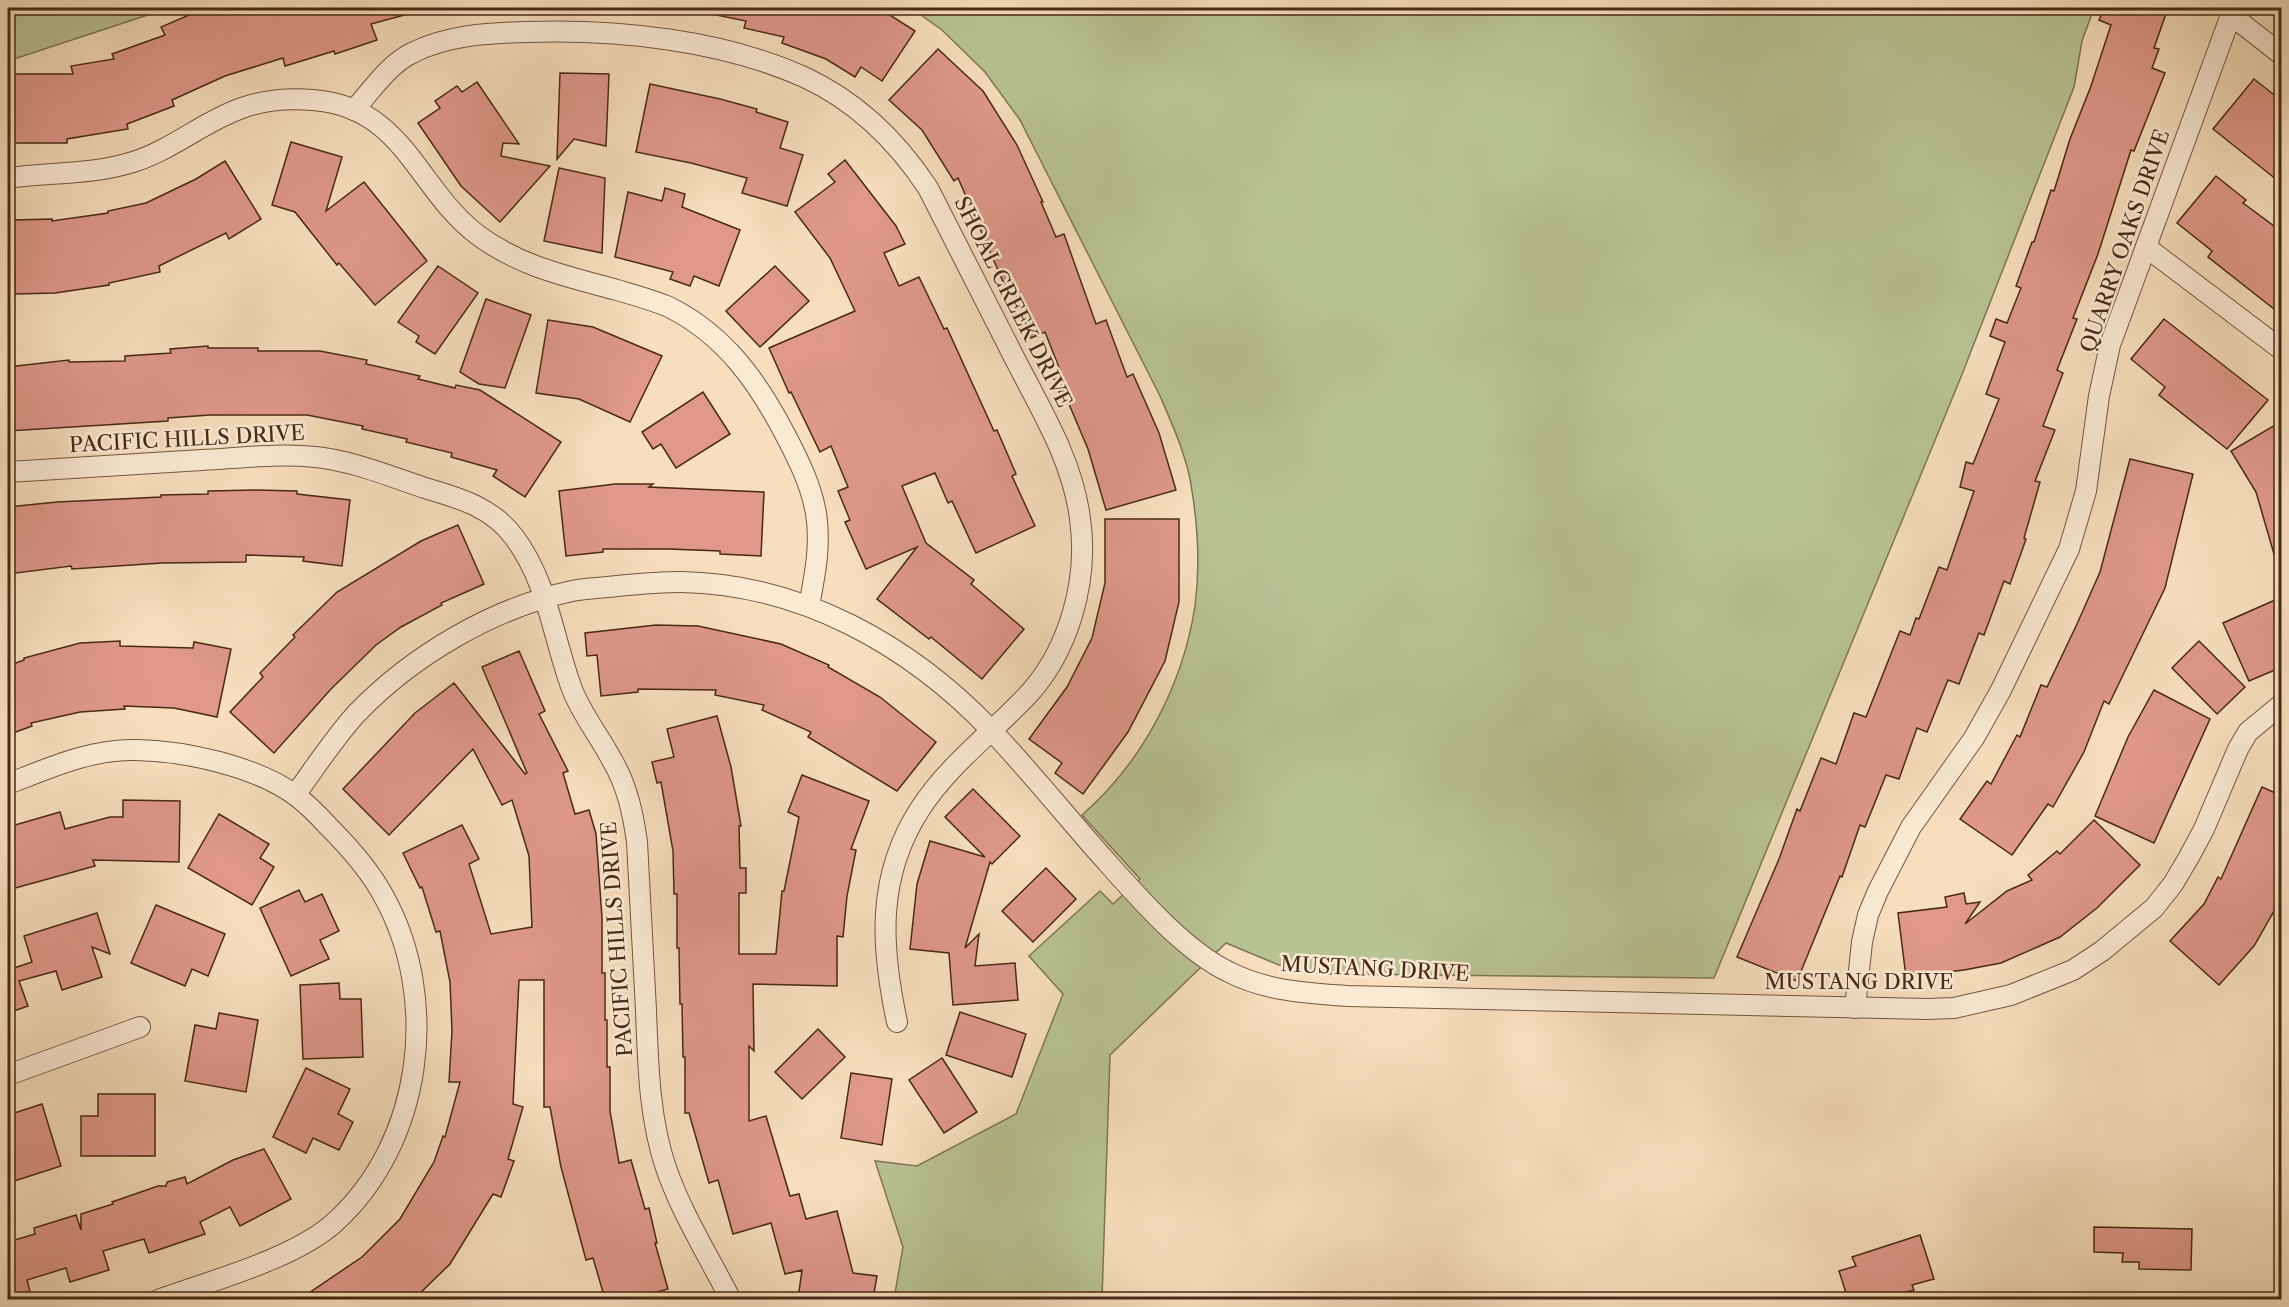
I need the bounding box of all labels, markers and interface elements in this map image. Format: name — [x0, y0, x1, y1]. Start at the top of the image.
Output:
street label: QUARRY OAKS DRIVE — [2075, 126, 2175, 356]
street label: SHOAL CREEK DRIVE — [949, 192, 1077, 411]
street label: PACIFIC HILLS DRIVE — [68, 420, 306, 457]
street label: PACIFIC HILLS DRIVE — [596, 820, 637, 1058]
street label: MUSTANG DRIVE — [1280, 951, 1470, 986]
street label: MUSTANG DRIVE — [1765, 969, 1954, 994]

